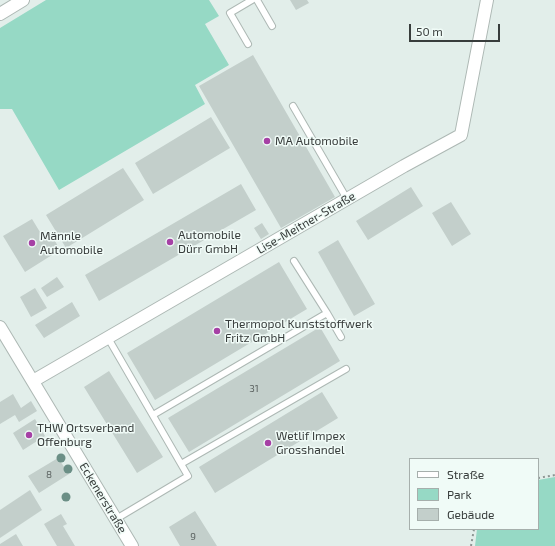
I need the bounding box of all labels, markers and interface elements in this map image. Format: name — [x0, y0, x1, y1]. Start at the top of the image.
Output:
scale bar — [411, 16, 502, 42]
text: 50 m — [416, 24, 443, 38]
place label: MA Automobile — [275, 134, 359, 148]
marker: MA Automobile — [262, 136, 272, 146]
street label: Lise-Meitner-Straße — [254, 189, 358, 257]
place label: Automobile Dürr GmbH — [178, 228, 241, 256]
place label: Männle Automobile — [40, 229, 103, 257]
marker: Automobile Dürr GmbH — [165, 237, 175, 247]
marker: Männle Automobile — [27, 238, 37, 248]
place label: Thermopol Kunststoffwerk Fritz GmbH — [225, 317, 372, 345]
marker: Thermopol Kunststoffwerk Fritz GmbH — [212, 326, 222, 336]
house number: 31 — [249, 383, 259, 395]
place label: THW Ortsverband Offenburg — [37, 421, 134, 449]
place label: Wetlif Impex Grosshandel — [276, 429, 345, 457]
marker: THW Ortsverband Offenburg — [24, 430, 34, 440]
marker: Wetlif Impex Grosshandel — [263, 438, 273, 448]
legend — [409, 458, 539, 530]
street label: Eckenerstraße — [76, 460, 130, 536]
text: Straße — [447, 467, 484, 481]
house number: 8 — [46, 469, 52, 481]
text: Park — [447, 487, 472, 501]
text: Gebäude — [447, 507, 495, 521]
house number: 9 — [190, 531, 196, 543]

